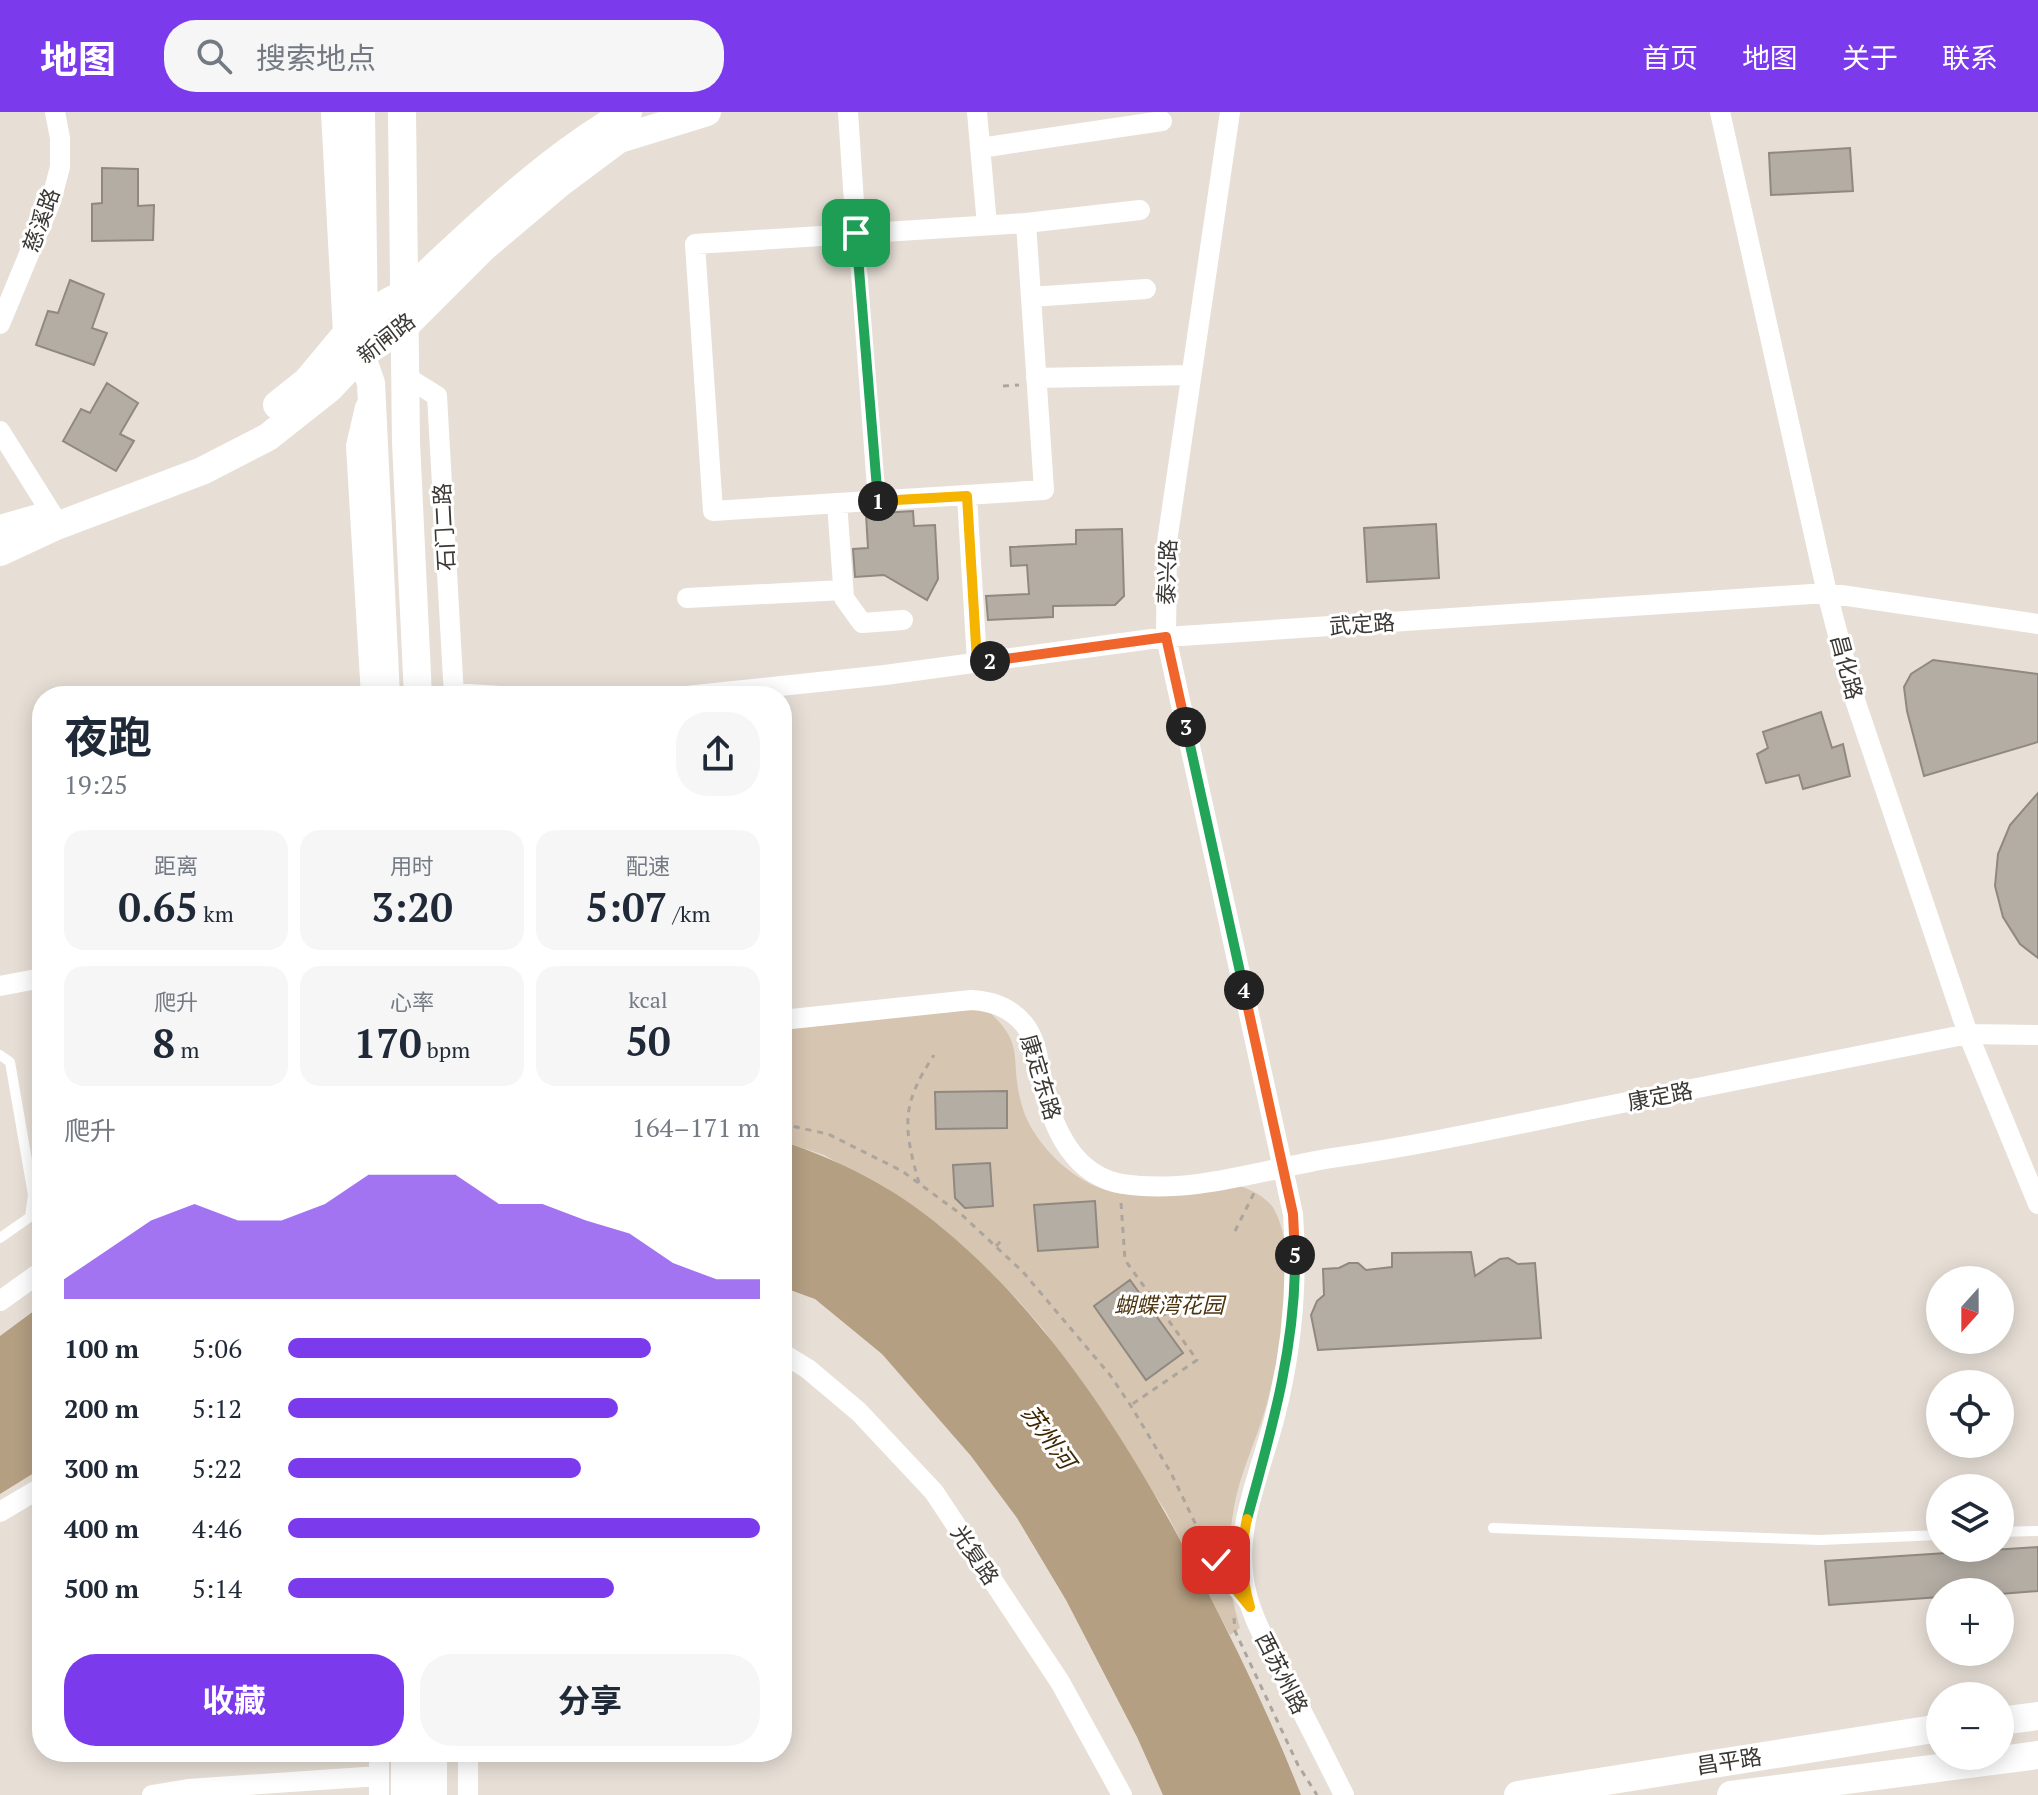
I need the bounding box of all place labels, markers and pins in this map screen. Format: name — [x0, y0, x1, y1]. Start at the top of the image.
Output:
pin — [822, 199, 890, 267]
pin: 1 — [858, 481, 898, 521]
pin: 2 — [970, 641, 1010, 681]
pin: 3 — [1166, 707, 1206, 747]
pin: 4 — [1224, 970, 1264, 1010]
pin: 5 — [1275, 1235, 1315, 1275]
pin — [1182, 1526, 1250, 1594]

